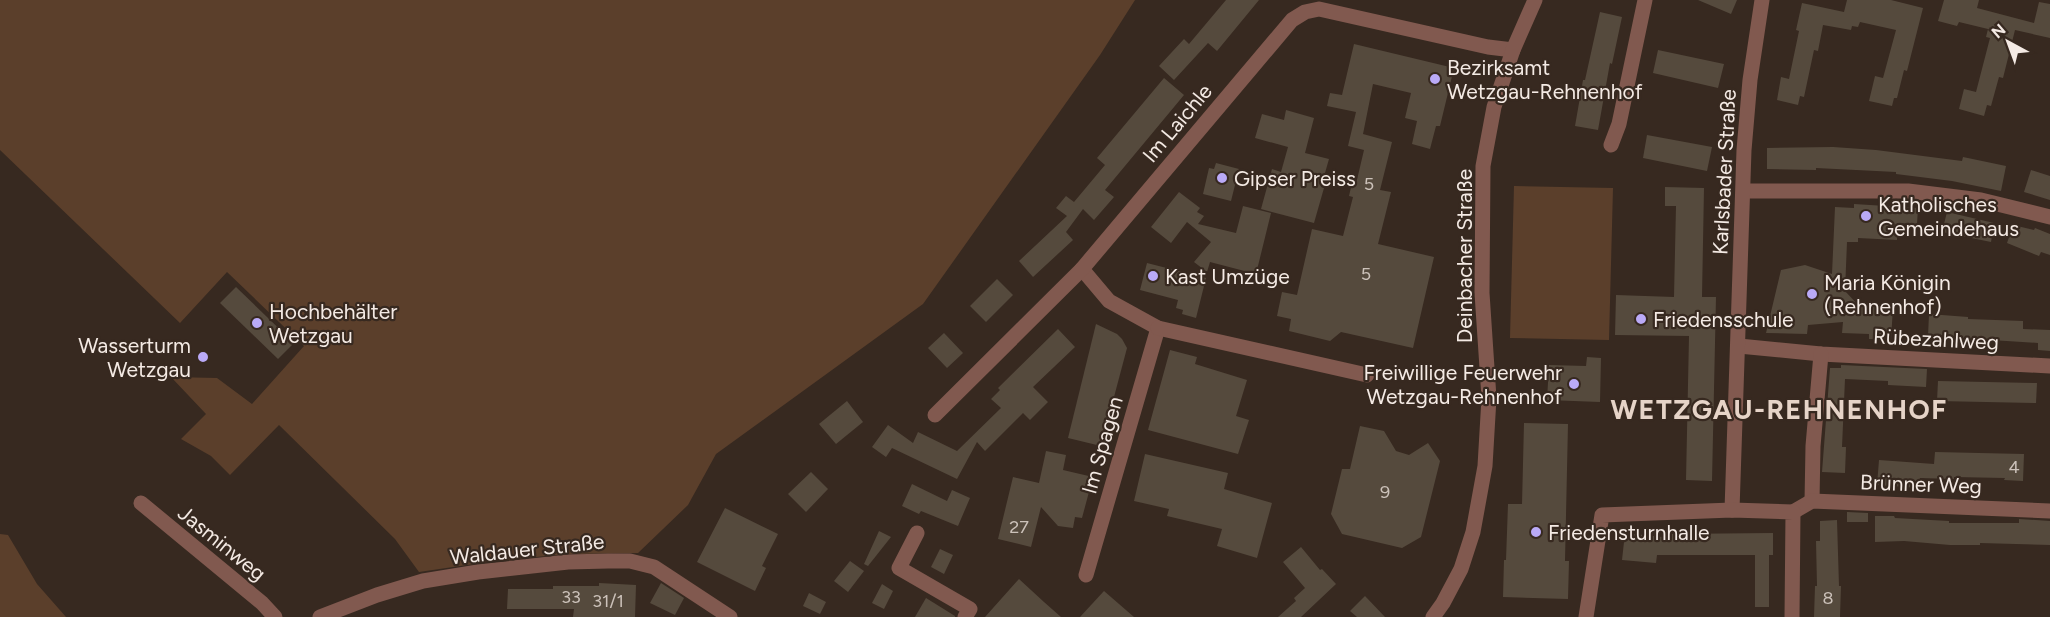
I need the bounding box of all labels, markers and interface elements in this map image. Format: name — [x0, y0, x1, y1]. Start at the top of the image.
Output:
north arrow — [1978, 12, 2038, 72]
text: N — [1988, 20, 2009, 42]
place label: Bezirksamt Wetzgau-Rehnenhof — [1447, 55, 1643, 104]
marker: Bezirksamt Wetzgau-Rehnenhof — [1428, 72, 1442, 86]
street label: Im Laichle — [1137, 79, 1217, 167]
street label: Karlsbader Straße — [1707, 89, 1741, 255]
place label: Gipser Preiss — [1234, 166, 1356, 191]
street label: Deinbacher Straße — [1452, 169, 1477, 343]
marker: Gipser Preiss — [1215, 171, 1229, 185]
house number: 5 — [1364, 173, 1374, 195]
place label: Katholisches Gemeindehaus — [1878, 192, 2019, 241]
marker: Katholisches Gemeindehaus — [1859, 209, 1873, 223]
house number: 5 — [1361, 263, 1371, 285]
place label: Kast Umzüge — [1165, 264, 1290, 289]
marker: Kast Umzüge — [1146, 269, 1160, 283]
place label: Maria Königin (Rehnenhof) — [1824, 270, 1951, 319]
marker: Maria Königin (Rehnenhof) — [1805, 287, 1819, 301]
place label: Hochbehälter Wetzgau — [269, 299, 397, 348]
place label: Friedensschule — [1653, 307, 1794, 332]
marker: Friedensschule — [1634, 312, 1648, 326]
marker: Hochbehälter Wetzgau — [250, 316, 264, 330]
street label: Rübezahlweg — [1872, 323, 2000, 355]
place label: Wasserturm Wetzgau — [78, 333, 191, 382]
marker: Wasserturm Wetzgau — [196, 350, 210, 364]
place label: Freiwillige Feuerwehr Wetzgau-Rehnenhof — [1363, 360, 1562, 409]
marker: Freiwillige Feuerwehr Wetzgau-Rehnenhof — [1567, 377, 1581, 391]
street label: Im Spagen — [1076, 393, 1128, 497]
district label: WETZGAU-REHNENHOF — [1610, 393, 1948, 426]
house number: 4 — [2008, 456, 2020, 478]
street label: Brünner Weg — [1860, 469, 1982, 499]
house number: 9 — [1380, 481, 1390, 503]
street label: Jasminweg — [173, 500, 271, 586]
house number: 27 — [1009, 516, 1029, 538]
place label: Friedensturnhalle — [1548, 520, 1710, 545]
marker: Friedensturnhalle — [1529, 525, 1543, 539]
street label: Waldauer Straße — [449, 528, 605, 570]
house number: 33 — [561, 586, 581, 608]
house number: 8 — [1822, 587, 1834, 609]
house number: 31/1 — [592, 590, 624, 612]

